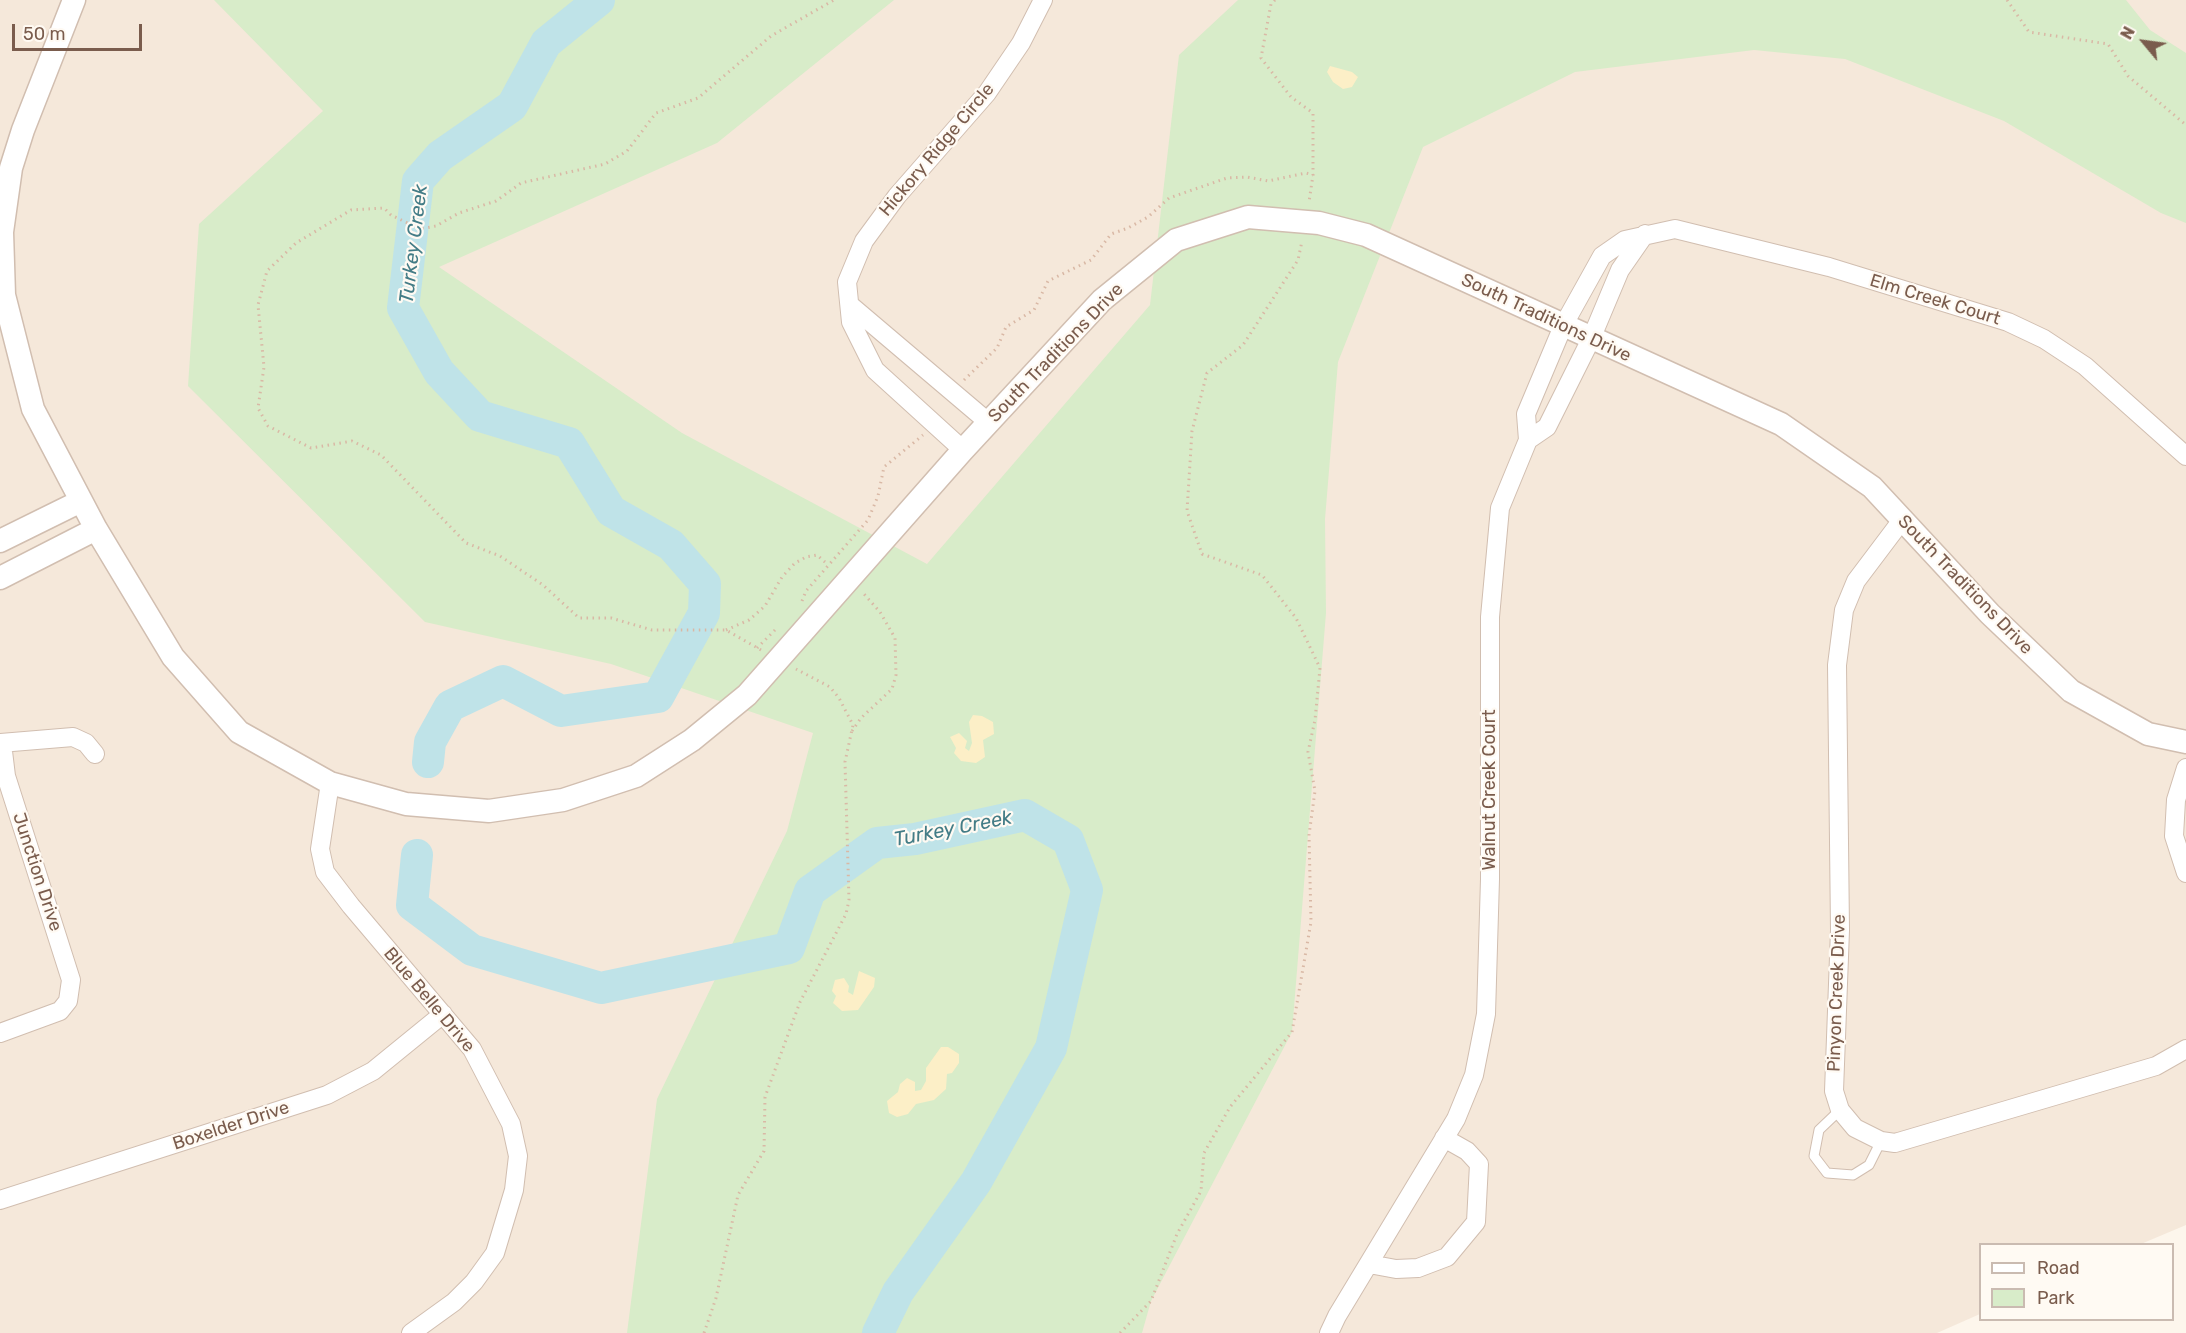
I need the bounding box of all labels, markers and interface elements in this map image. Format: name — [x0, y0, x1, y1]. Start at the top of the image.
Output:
scale bar — [15, 12, 146, 50]
north arrow — [2114, 12, 2174, 72]
text: 50 m — [23, 23, 66, 45]
text: N — [2117, 23, 2139, 43]
street label: Hickory Ridge Circle — [875, 79, 999, 221]
water label: Turkey Creek — [395, 183, 433, 305]
street label: South Traditions Drive — [1458, 269, 1634, 367]
street label: Elm Creek Court — [1867, 270, 2003, 330]
street label: South Traditions Drive — [984, 279, 1128, 427]
street label: South Traditions Drive — [1893, 511, 2037, 659]
street label: Walnut Creek Court — [1479, 709, 1501, 871]
water label: Turkey Creek — [892, 806, 1014, 852]
street label: Junction Drive — [8, 810, 66, 934]
street label: Pinyon Creek Drive — [1823, 914, 1851, 1072]
street label: Blue Belle Drive — [379, 943, 479, 1057]
street label: Boxelder Drive — [170, 1097, 292, 1155]
legend — [1979, 1243, 2174, 1321]
text: Road — [2037, 1257, 2080, 1279]
text: Park — [2037, 1287, 2074, 1309]

